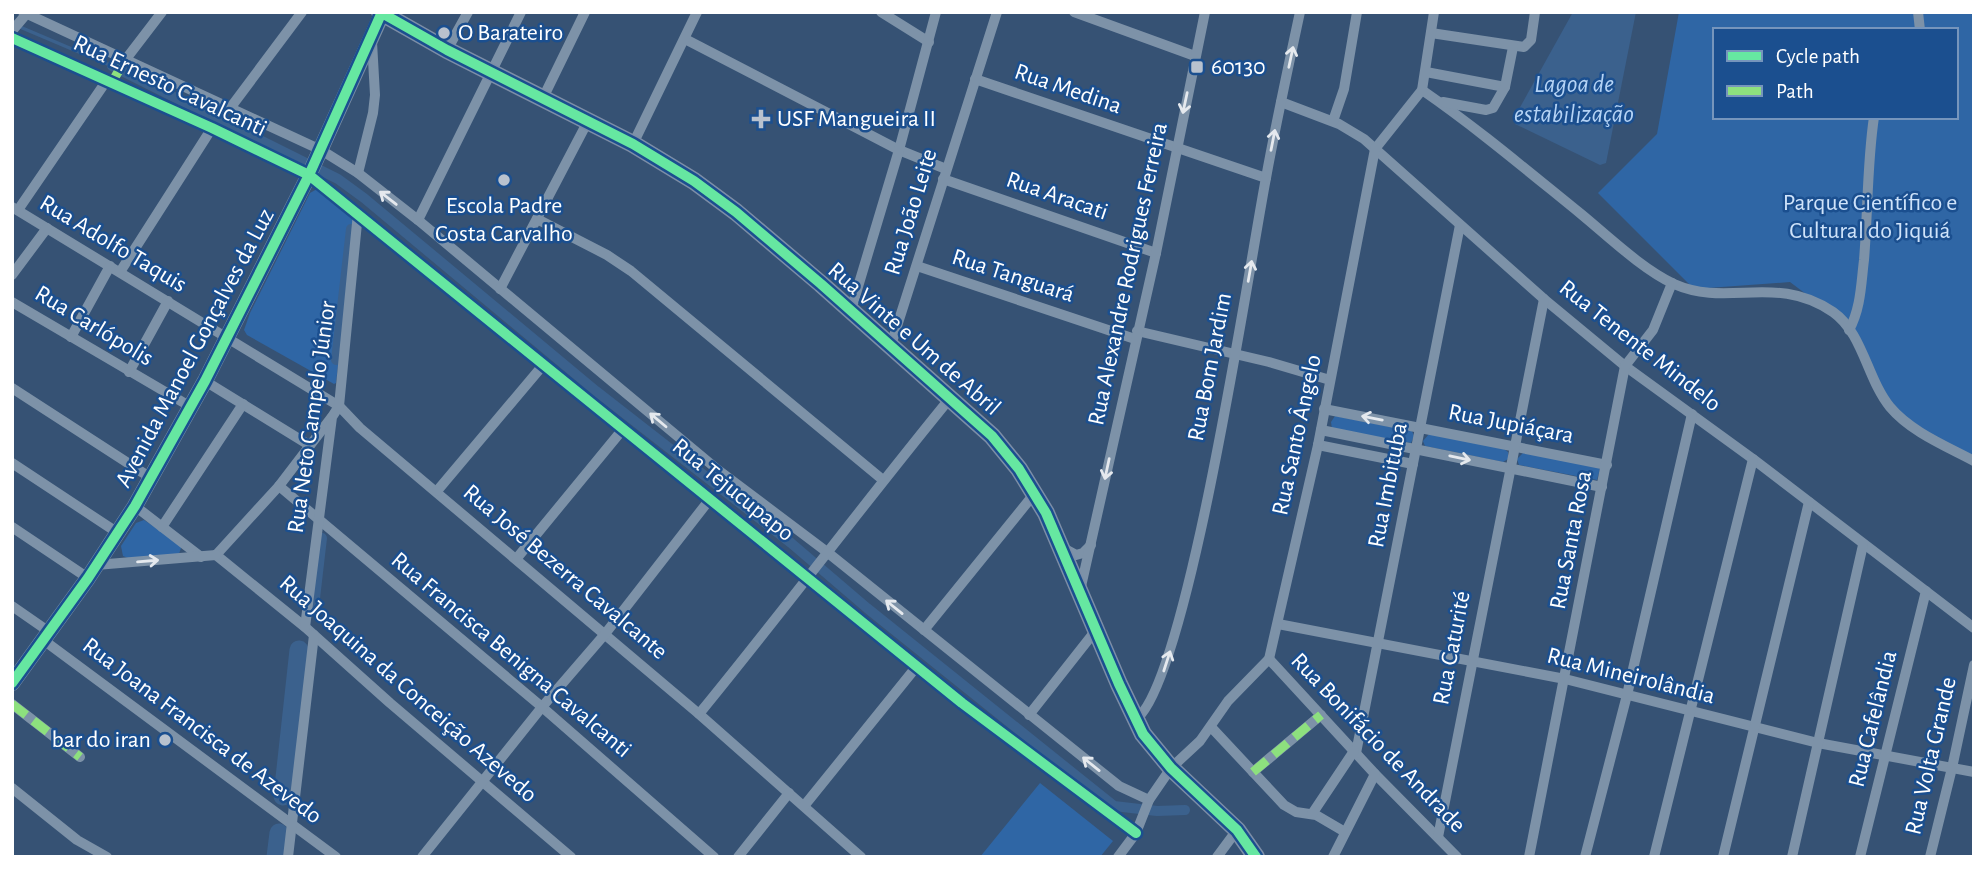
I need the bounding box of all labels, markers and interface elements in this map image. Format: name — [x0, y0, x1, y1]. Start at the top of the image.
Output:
place label: O Barateiro — [458, 21, 563, 45]
marker: O Barateiro — [436, 25, 452, 41]
legend — [1713, 28, 1958, 119]
street label: Rua Ernesto Cavalcanti — [70, 31, 270, 141]
one-way arrow — [1284, 46, 1298, 69]
text: Cycle path — [1776, 46, 1860, 67]
place label: 60130 — [1211, 55, 1266, 79]
marker: 60130 — [1189, 59, 1205, 75]
street label: Rua Medina — [1011, 60, 1125, 118]
water label: Lagoa de estabilização — [1514, 71, 1634, 127]
text: Path — [1776, 81, 1814, 102]
one-way arrow — [1178, 91, 1192, 114]
place label: USF Mangueira II — [777, 107, 936, 131]
marker: USF Mangueira II — [751, 109, 771, 129]
street label: Rua Alexandre Rodrigues Ferreira — [1084, 120, 1172, 428]
one-way arrow — [1267, 129, 1281, 152]
street label: Rua João Leite — [880, 146, 942, 278]
street label: Rua Aracati — [1003, 167, 1111, 225]
marker: Escola Padre Costa Carvalho — [496, 172, 512, 188]
one-way arrow — [379, 190, 398, 205]
street label: Rua Adolfo Taquis — [35, 191, 191, 297]
park label: Parque Científico e Cultural do Jiquiá — [1783, 191, 1957, 243]
place label: Escola Padre Costa Carvalho — [435, 194, 573, 246]
street label: Avenida Manoel Gonçalves da Luz — [111, 205, 279, 491]
street label: Rua Tanguará — [949, 245, 1077, 307]
street label: Rua Vinte e Um de Abril — [823, 258, 1005, 420]
one-way arrow — [1244, 261, 1257, 283]
street label: Rua Tenente Mindelo — [1555, 276, 1725, 416]
street label: Rua Carlópolis — [31, 281, 157, 371]
street label: Rua Bom Jardim — [1184, 291, 1236, 443]
street label: Rua Neto Campelo Júnior — [284, 299, 340, 535]
street label: Rua Santo Ângelo — [1266, 352, 1326, 518]
street label: Rua Jupiáçara — [1446, 400, 1576, 448]
one-way arrow — [1361, 411, 1384, 425]
one-way arrow — [650, 412, 668, 428]
street label: Rua Imbituba — [1364, 420, 1412, 550]
street label: Rua Tejucupapo — [668, 434, 798, 546]
one-way arrow — [1448, 452, 1471, 466]
one-way arrow — [1100, 457, 1114, 480]
street label: Rua Santa Rosa — [1546, 468, 1596, 612]
street label: Rua José Bezerra Cavalcante — [458, 480, 672, 664]
street label: Rua Francisca Benigna Cavalcanti — [386, 548, 636, 762]
one-way arrow — [137, 554, 159, 567]
street label: Rua Joaquina da Conceição Azevedo — [275, 571, 541, 807]
street label: Rua Caturité — [1429, 589, 1475, 707]
one-way arrow — [886, 599, 904, 614]
street label: Rua Joana Francisca de Azevedo — [78, 633, 326, 829]
street label: Rua Mineirolândia — [1545, 644, 1717, 708]
street label: Rua Cafelândia — [1844, 648, 1902, 790]
street label: Rua Bonifácio de Andrade — [1286, 649, 1470, 837]
one-way arrow — [1161, 651, 1174, 673]
street label: Rua Volta Grande — [1901, 675, 1961, 837]
place label: bar do iran — [51, 728, 151, 752]
marker: bar do iran — [157, 732, 173, 748]
one-way arrow — [1083, 756, 1101, 772]

